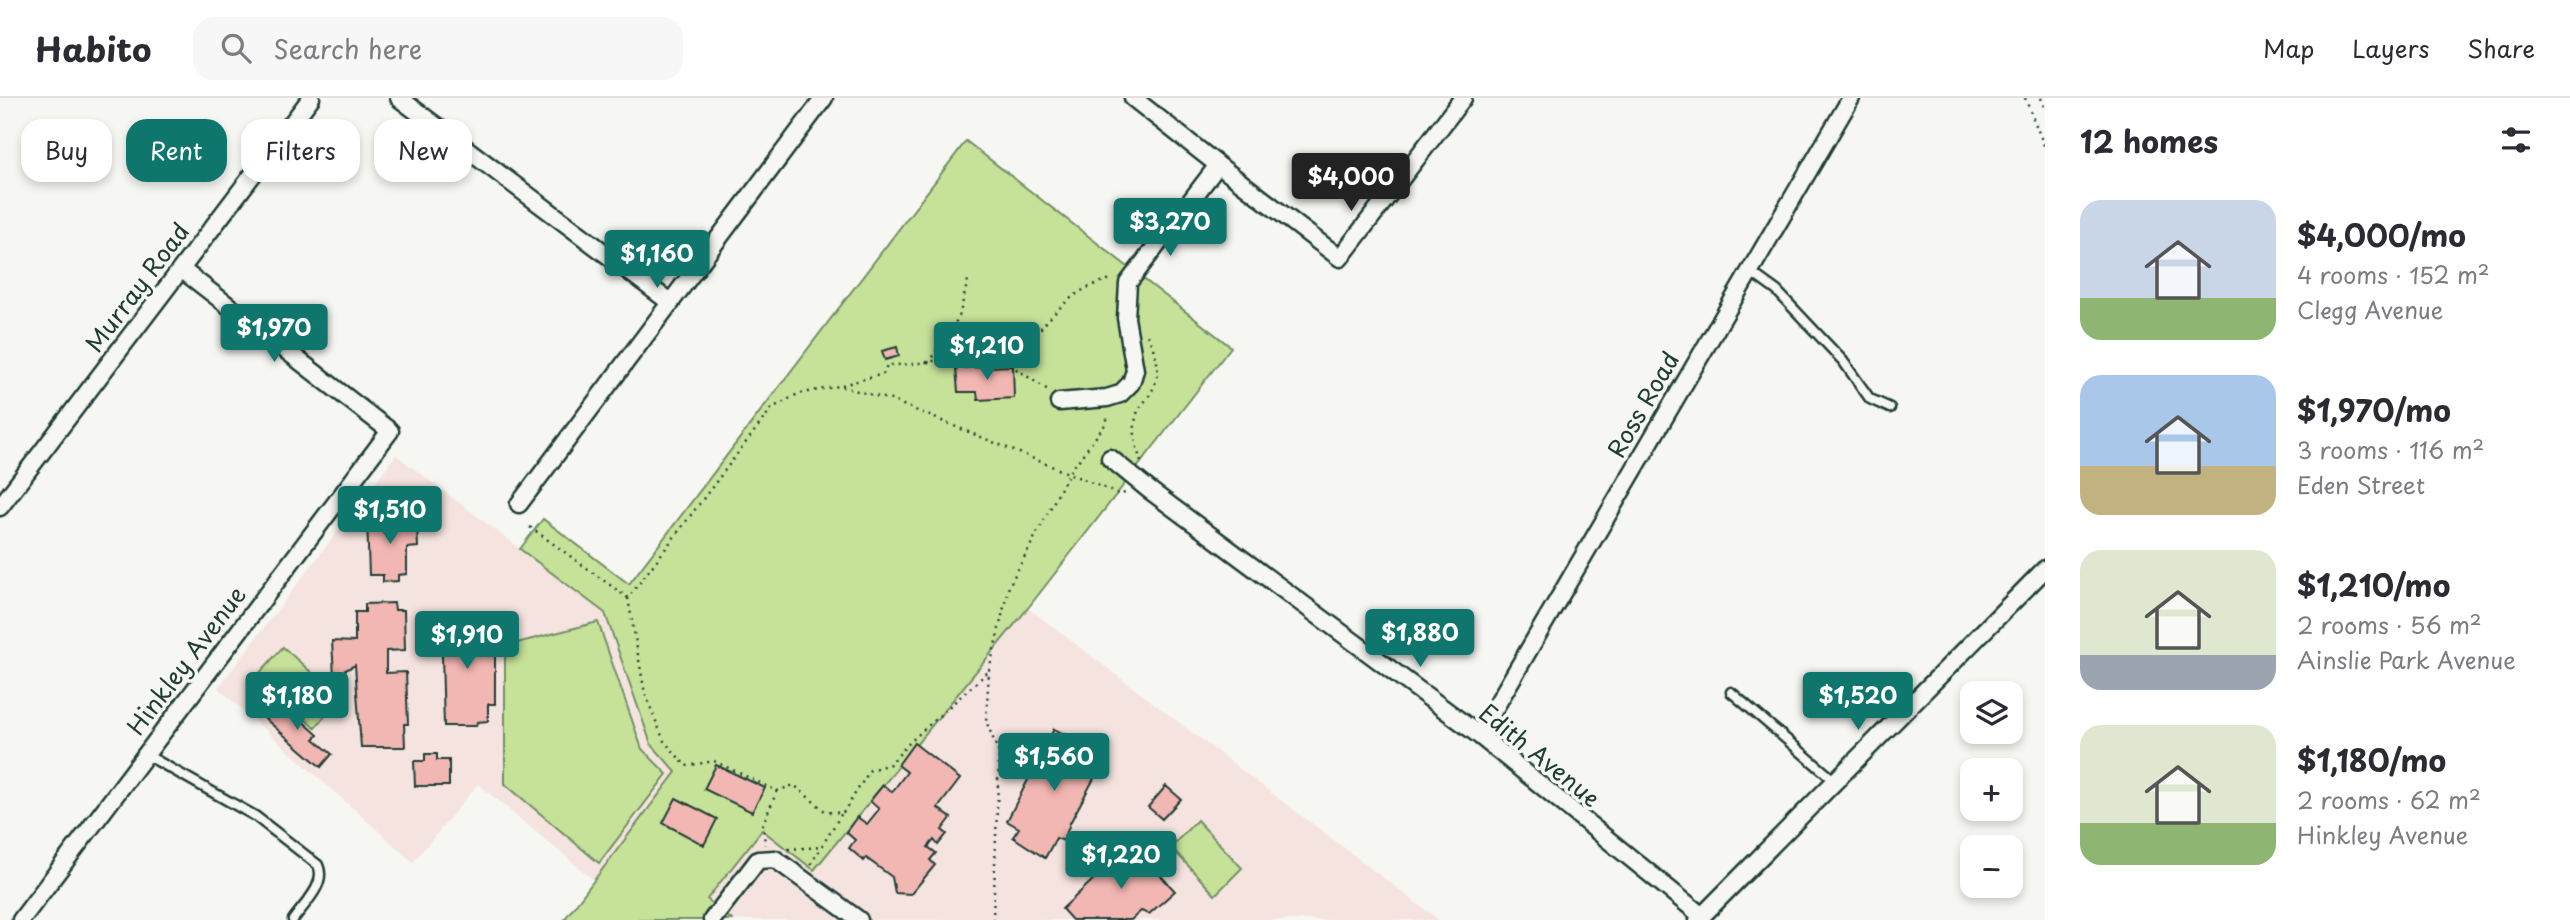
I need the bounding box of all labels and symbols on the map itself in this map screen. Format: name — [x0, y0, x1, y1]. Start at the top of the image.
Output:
pin: $4,000 — [1294, 153, 1408, 213]
pin: $3,270 — [1113, 198, 1227, 258]
street label: Murray Road — [76, 215, 197, 359]
pin: $1,160 — [600, 230, 714, 290]
pin: $1,970 — [217, 304, 331, 364]
pin: $1,210 — [930, 322, 1044, 382]
street label: Ross Road — [1597, 344, 1687, 464]
pin: $1,510 — [333, 486, 447, 546]
street label: Hinkley Avenue — [117, 578, 254, 742]
pin: $1,880 — [1363, 610, 1477, 669]
pin: $1,910 — [410, 612, 524, 671]
pin: $1,180 — [240, 672, 354, 732]
pin: $1,520 — [1801, 672, 1915, 732]
street label: Edith Avenue — [1472, 694, 1609, 815]
pin: $1,560 — [997, 734, 1111, 793]
pin: $1,220 — [1064, 832, 1178, 891]

